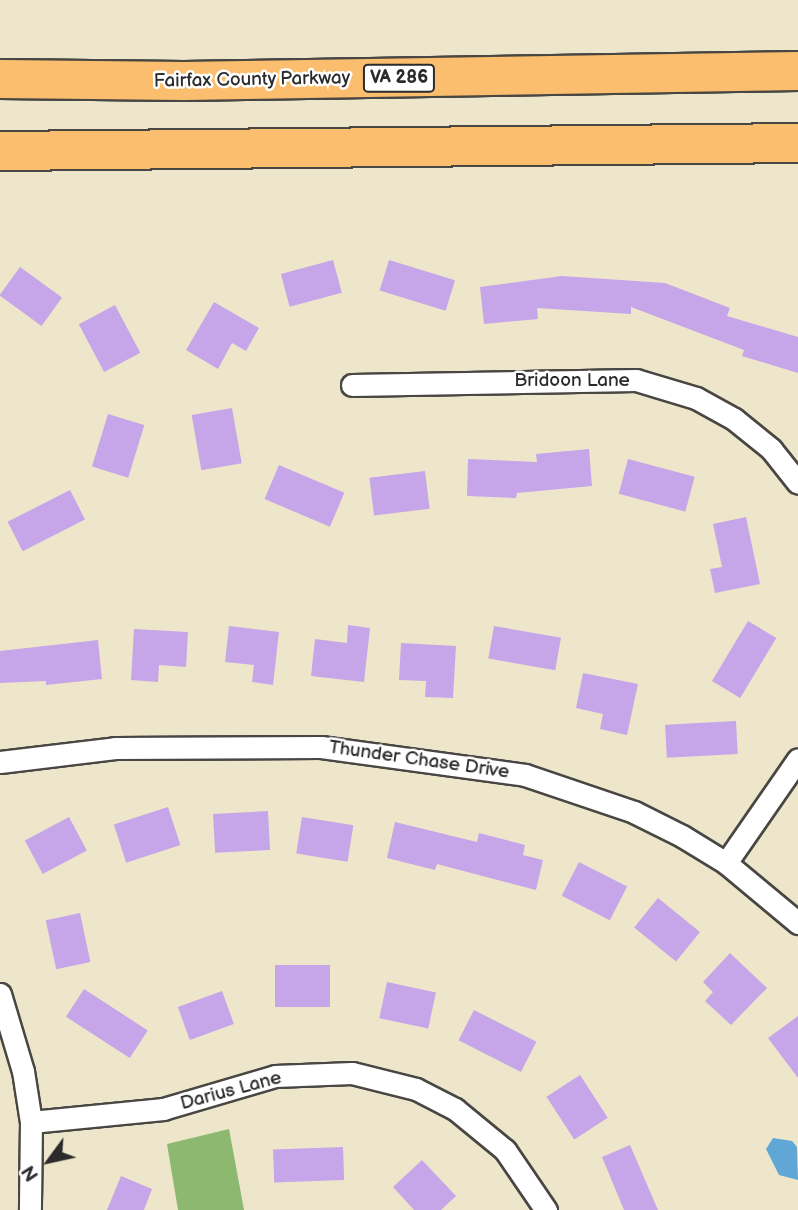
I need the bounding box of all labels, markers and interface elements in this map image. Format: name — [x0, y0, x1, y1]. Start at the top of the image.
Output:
road number: VA 286 — [362, 64, 436, 92]
street label: Fairfax County Parkway — [153, 67, 351, 93]
street label: Bridoon Lane — [514, 370, 630, 392]
street label: Thunder Chase Drive — [327, 736, 511, 784]
street label: Darius Lane — [178, 1067, 284, 1115]
north arrow — [14, 1126, 84, 1196]
text: N — [17, 1160, 45, 1185]

